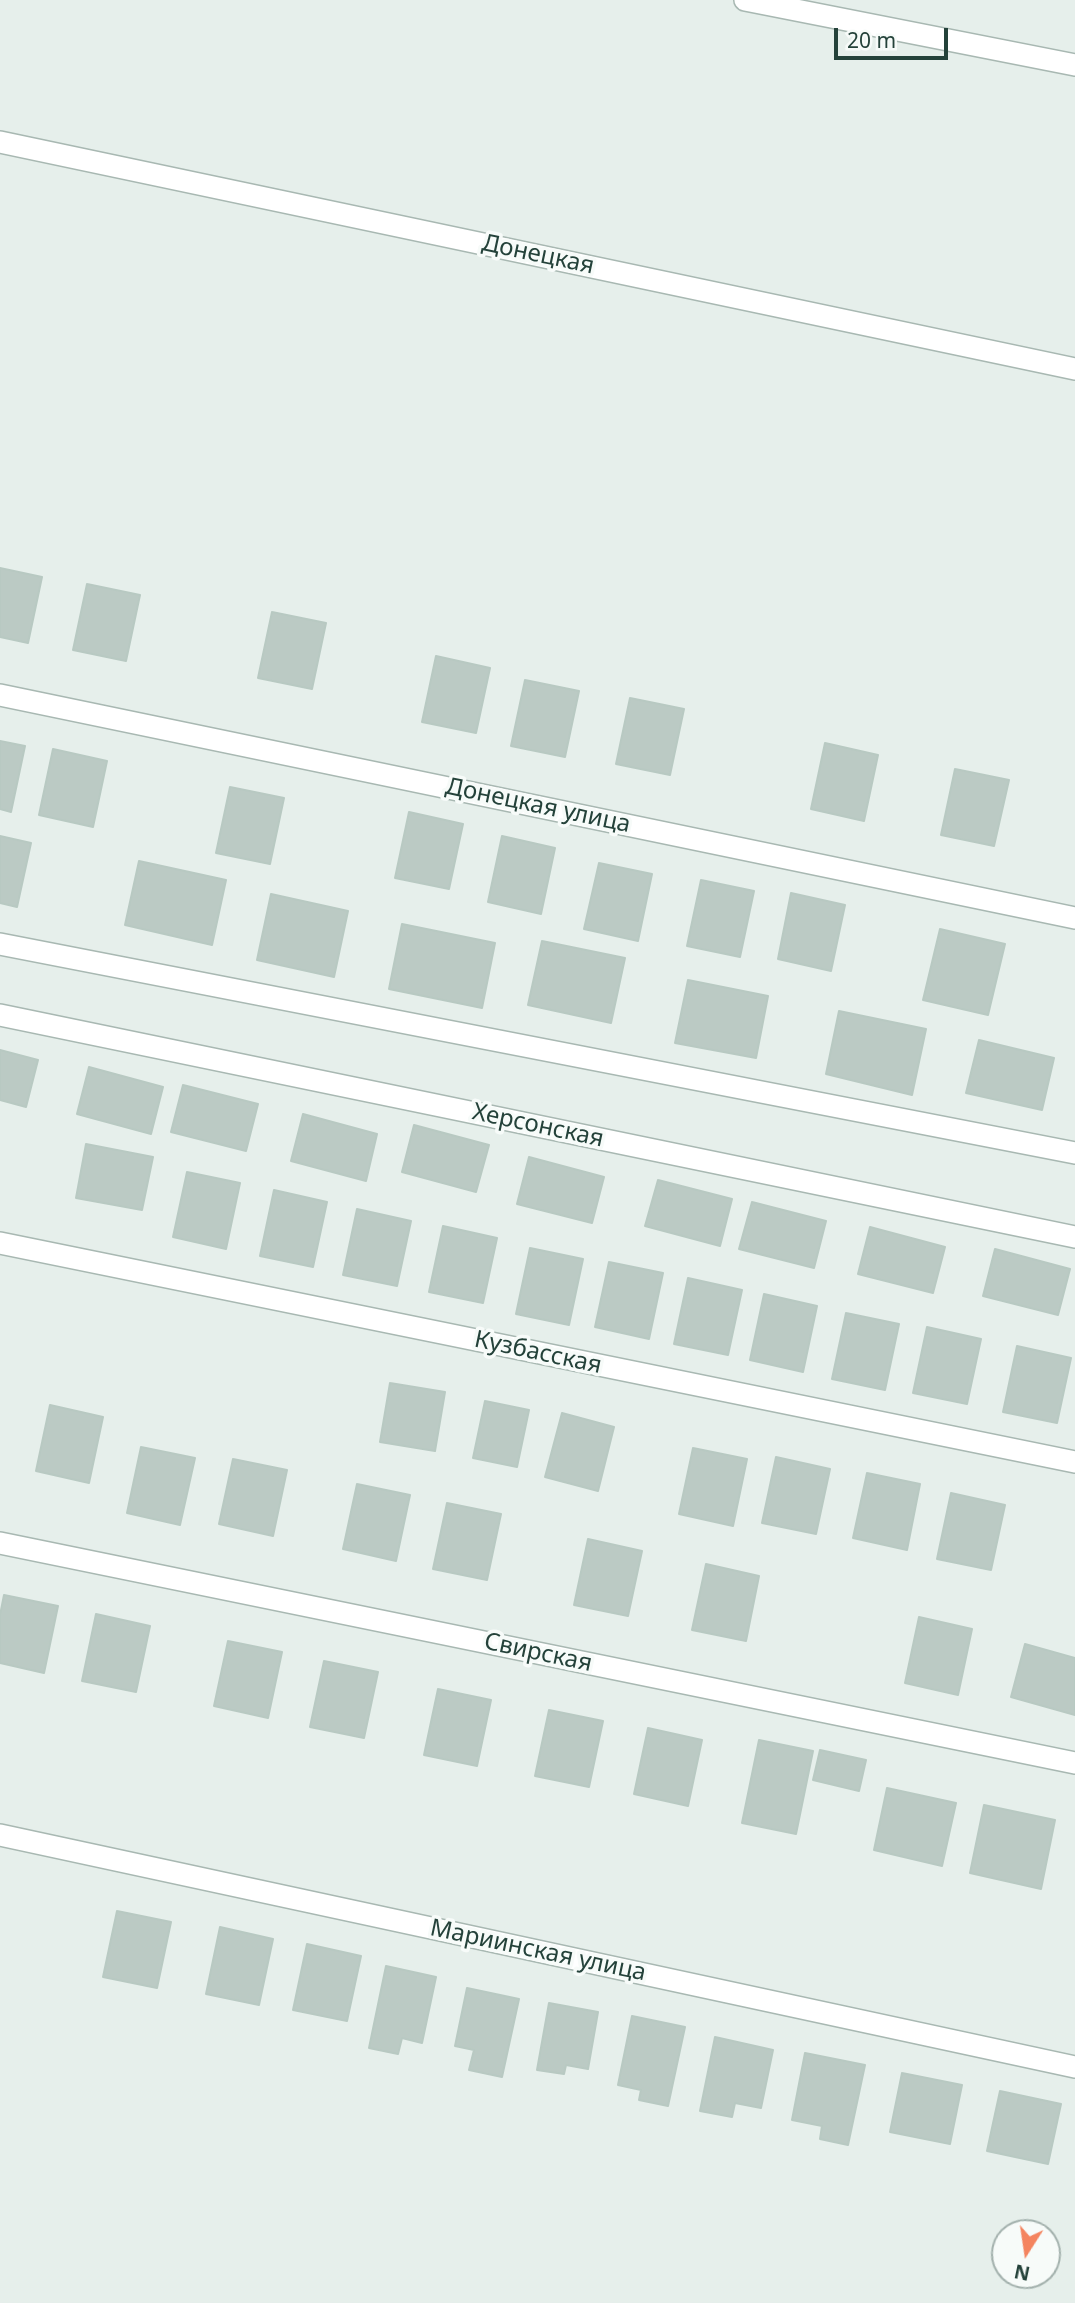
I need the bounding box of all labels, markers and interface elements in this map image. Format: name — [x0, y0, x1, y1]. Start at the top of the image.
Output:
scale bar — [837, 14, 951, 58]
text: 20 m — [847, 26, 896, 54]
street label: Донецкая — [479, 229, 597, 281]
street label: Донецкая улица — [443, 772, 633, 840]
street label: Херсонская — [470, 1098, 606, 1154]
street label: Кузбасская — [472, 1325, 604, 1381]
street label: Свирская — [481, 1628, 595, 1678]
street label: Мариинская улица — [427, 1914, 649, 1988]
north arrow — [991, 2219, 1061, 2289]
text: N — [1012, 2258, 1032, 2287]

